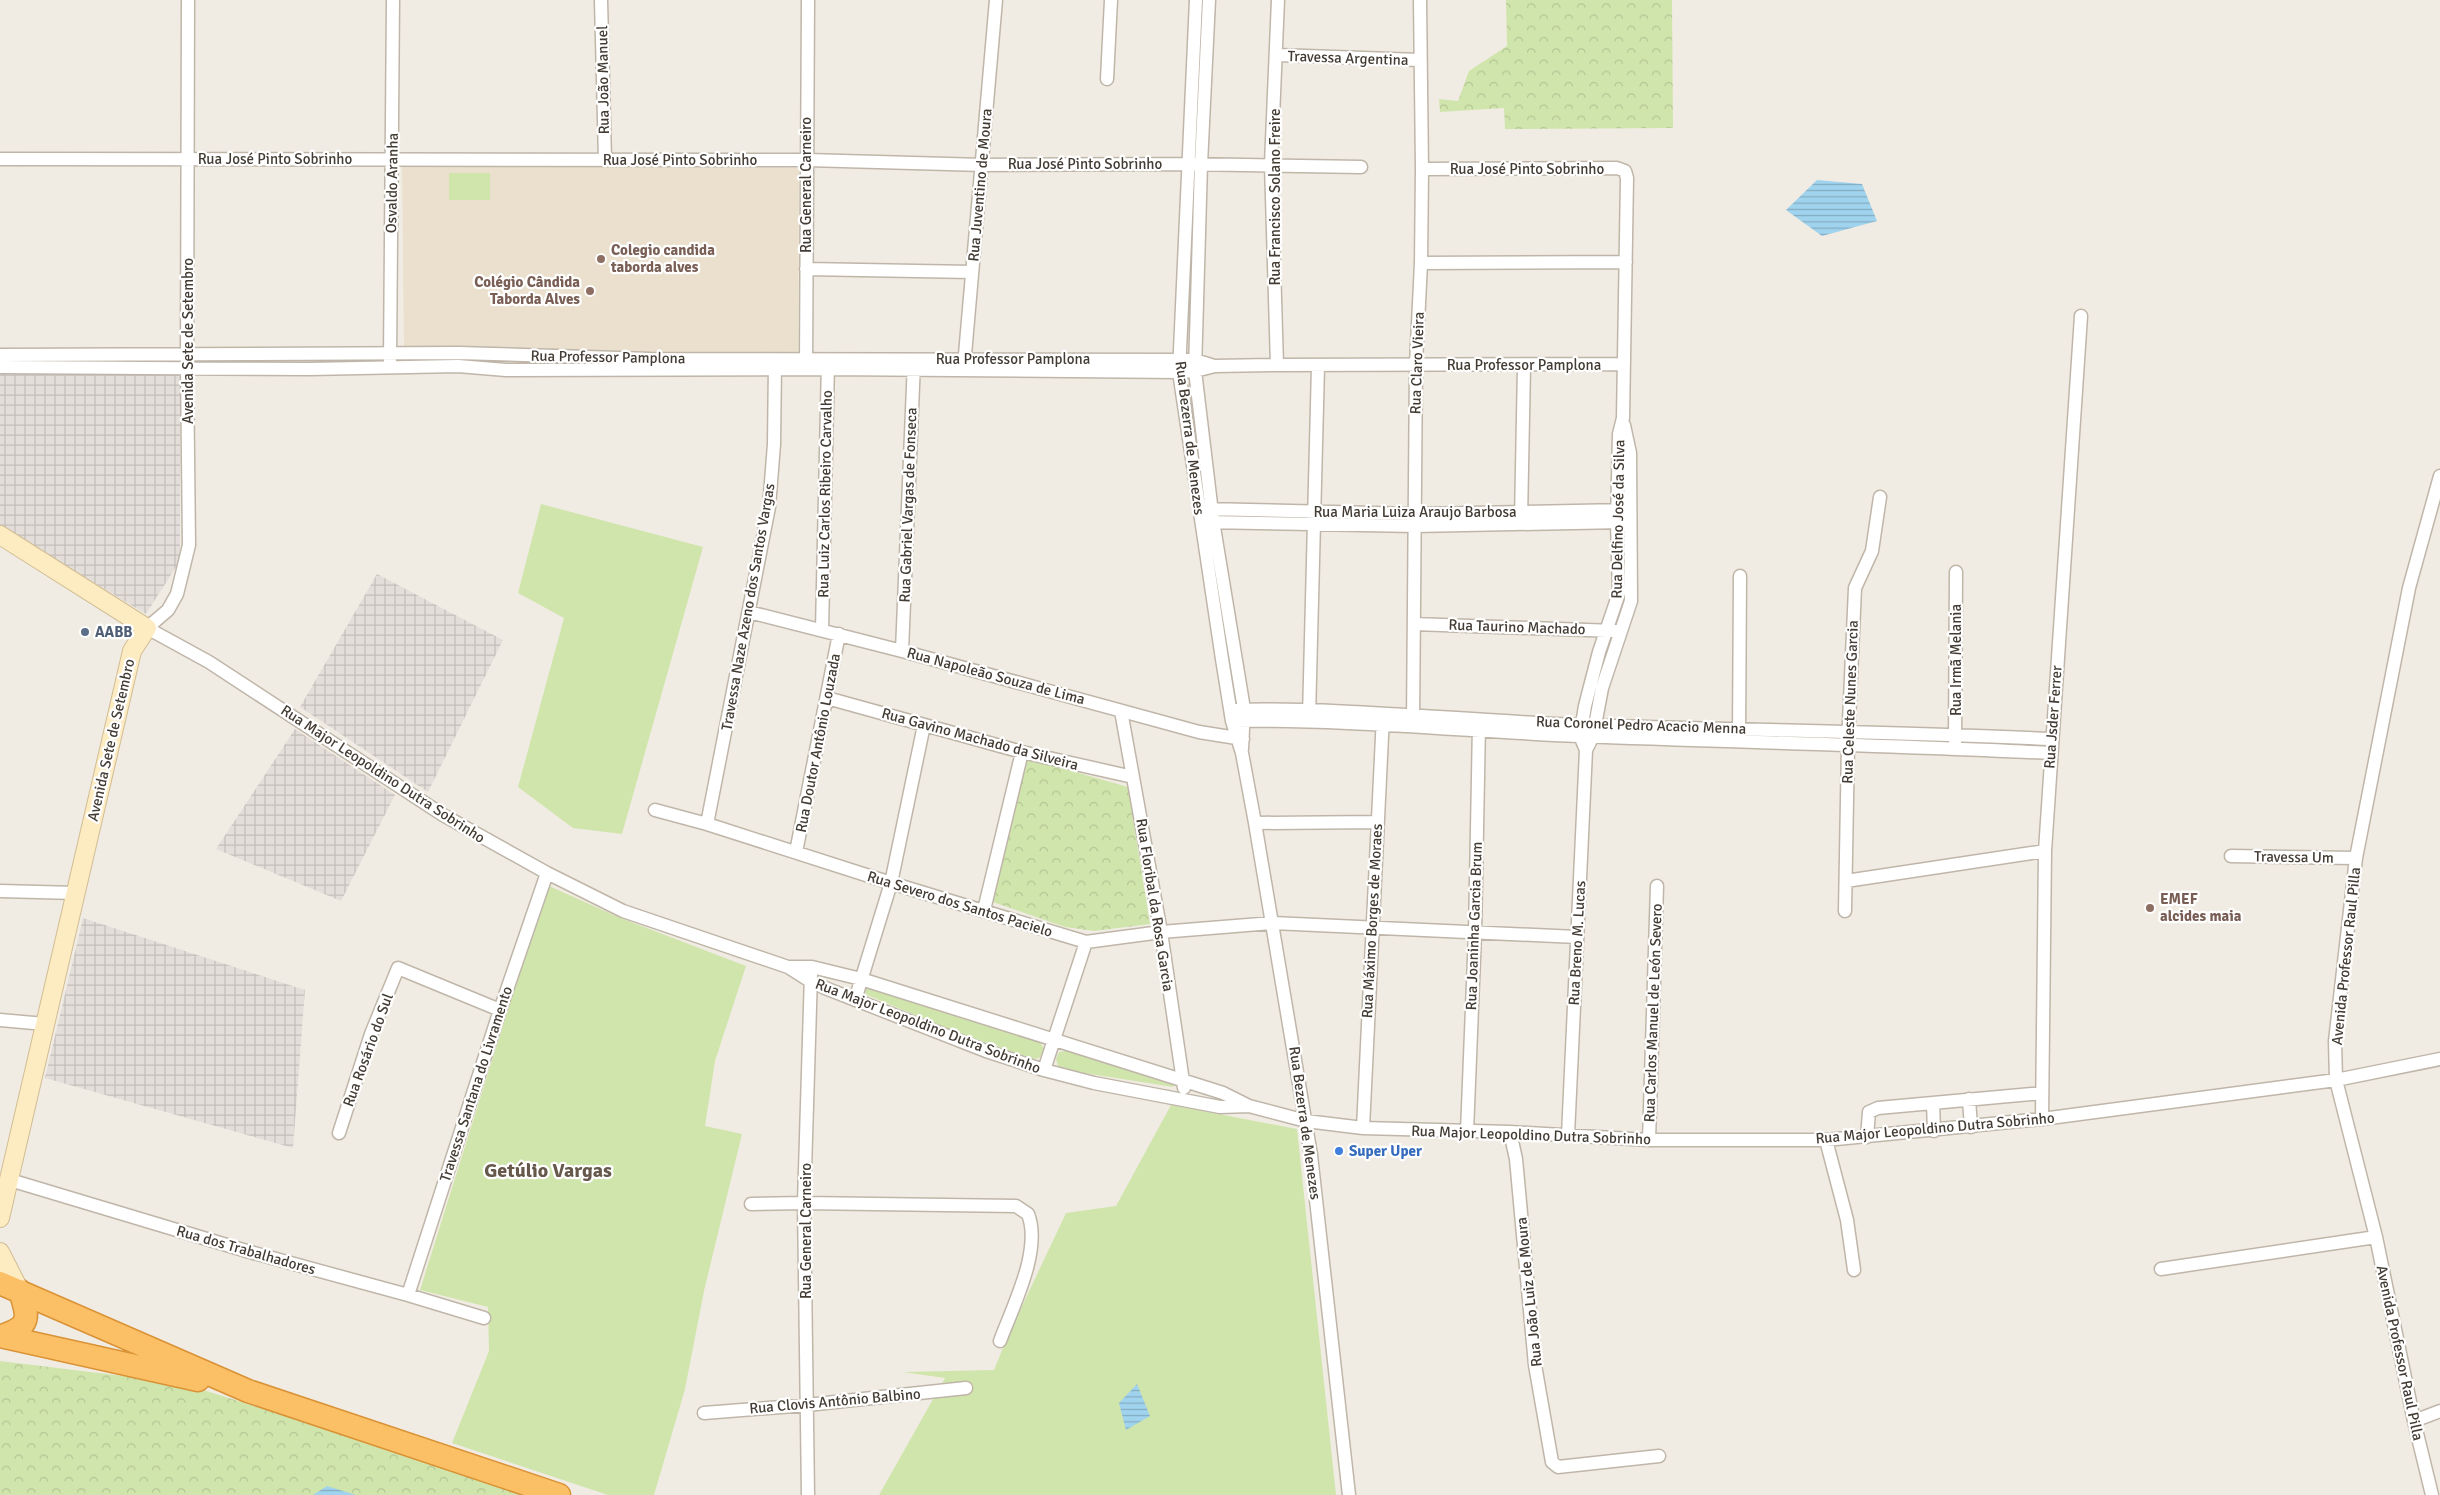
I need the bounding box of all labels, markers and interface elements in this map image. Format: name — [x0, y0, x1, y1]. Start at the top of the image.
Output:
street label: Rua João Manuel — [593, 25, 613, 135]
street label: Travessa Argentina — [1287, 47, 1409, 69]
street label: Rua Juventino de Moura — [964, 108, 996, 262]
street label: Rua Francisco Solano Freire — [1266, 109, 1284, 285]
street label: Rua General Carneiro — [797, 117, 815, 253]
street label: Osvaldo Aranha — [382, 133, 402, 233]
street label: Rua José Pinto Sobrinho — [198, 150, 353, 168]
street label: Rua José Pinto Sobrinho — [603, 151, 758, 169]
street label: Rua José Pinto Sobrinho — [1008, 155, 1163, 173]
street label: Rua José Pinto Sobrinho — [1450, 160, 1605, 178]
place label: Colegio candida taborda alves — [610, 241, 715, 276]
marker: Colegio candida taborda alves — [595, 253, 607, 265]
street label: Avenida Sete de Setembro — [179, 258, 197, 424]
place label: Colégio Cândida Taborda Alves — [474, 273, 580, 308]
marker: Colégio Cândida Taborda Alves — [584, 285, 596, 297]
street label: Rua Claro Vieira — [1406, 311, 1428, 415]
street label: Rua Professor Pamplona — [531, 347, 685, 367]
street label: Rua Professor Pamplona — [936, 350, 1090, 368]
street label: Rua Professor Pamplona — [1447, 356, 1601, 374]
street label: Rua Bezerra de Menezes — [1172, 360, 1208, 516]
street label: Rua Luiz Carlos Ribeiro Carvalho — [814, 390, 836, 598]
street label: Rua Gabriel Vargas de Fonseca — [896, 407, 920, 603]
street label: Rua Delfino José da Silva — [1608, 439, 1628, 599]
street label: Travessa Naze Azeno dos Santos Vargas — [717, 482, 779, 732]
street label: Rua Maria Luiza Araujo Barbosa — [1313, 503, 1517, 521]
street label: Rua Irmã Melania — [1947, 604, 1965, 716]
street label: Rua Taurino Machado — [1448, 616, 1586, 638]
street label: Rua Celeste Nunes Garcia — [1838, 620, 1862, 784]
place label: AABB — [95, 623, 133, 641]
marker: AABB — [79, 626, 91, 638]
street label: Rua Napoleão Souza de Lima — [905, 644, 1087, 708]
street label: Rua Doutor Antônio Louzada — [792, 652, 844, 834]
street label: Avenida Sete de Setembro — [84, 657, 138, 823]
street label: Rua Jsder Ferrer — [2040, 664, 2066, 769]
street label: Rua Major Leopoldino Dutra Sobrinho — [277, 701, 489, 847]
street label: Rua Gavino Machado da Silveira — [880, 704, 1080, 774]
street label: Rua Coronel Pedro Acacio Menna — [1536, 712, 1746, 738]
street label: Rua Floribal da Rosa Garcia — [1132, 817, 1178, 993]
street label: Rua Máximo Borges de Moraes — [1358, 823, 1386, 1019]
street label: Rua Joaninha Garcia Brum — [1462, 841, 1486, 1011]
street label: Travessa Um — [2254, 847, 2334, 867]
street label: Avenida Professor Raul Pilla — [2328, 866, 2364, 1046]
street label: Rua Severo dos Santos Pacielo — [865, 867, 1055, 941]
street label: Rua Breno M. Lucas — [1565, 880, 1589, 1006]
place label: EMEF alcides maia — [2160, 890, 2242, 925]
marker: EMEF alcides maia — [2144, 902, 2156, 914]
street label: Rua Carlos Manuel de León Severo — [1640, 903, 1666, 1123]
street label: Rua Major Leopoldino Dutra Sobrinho — [813, 975, 1043, 1077]
street label: Travessa Santana do Livramento — [436, 984, 516, 1184]
street label: Rua Rosário do Sul — [339, 991, 397, 1109]
street label: Rua Bezerra de Menezes — [1285, 1045, 1325, 1201]
street label: Rua Major Leopoldino Dutra Sobrinho — [1815, 1109, 2055, 1147]
street label: Rua Major Leopoldino Dutra Sobrinho — [1411, 1122, 1651, 1148]
place label: Super Uper — [1349, 1142, 1422, 1160]
marker: Super Uper — [1333, 1145, 1345, 1157]
district label: Getúlio Vargas — [484, 1158, 612, 1183]
street label: Rua General Carneiro — [797, 1163, 815, 1299]
street label: Rua João Luiz de Moura — [1512, 1216, 1546, 1368]
street label: Rua dos Trabalhadores — [174, 1222, 318, 1279]
street label: Avenida Professor Raul Pilla — [2373, 1264, 2427, 1442]
street label: Rua Clovis Antônio Balbino — [749, 1385, 922, 1417]

